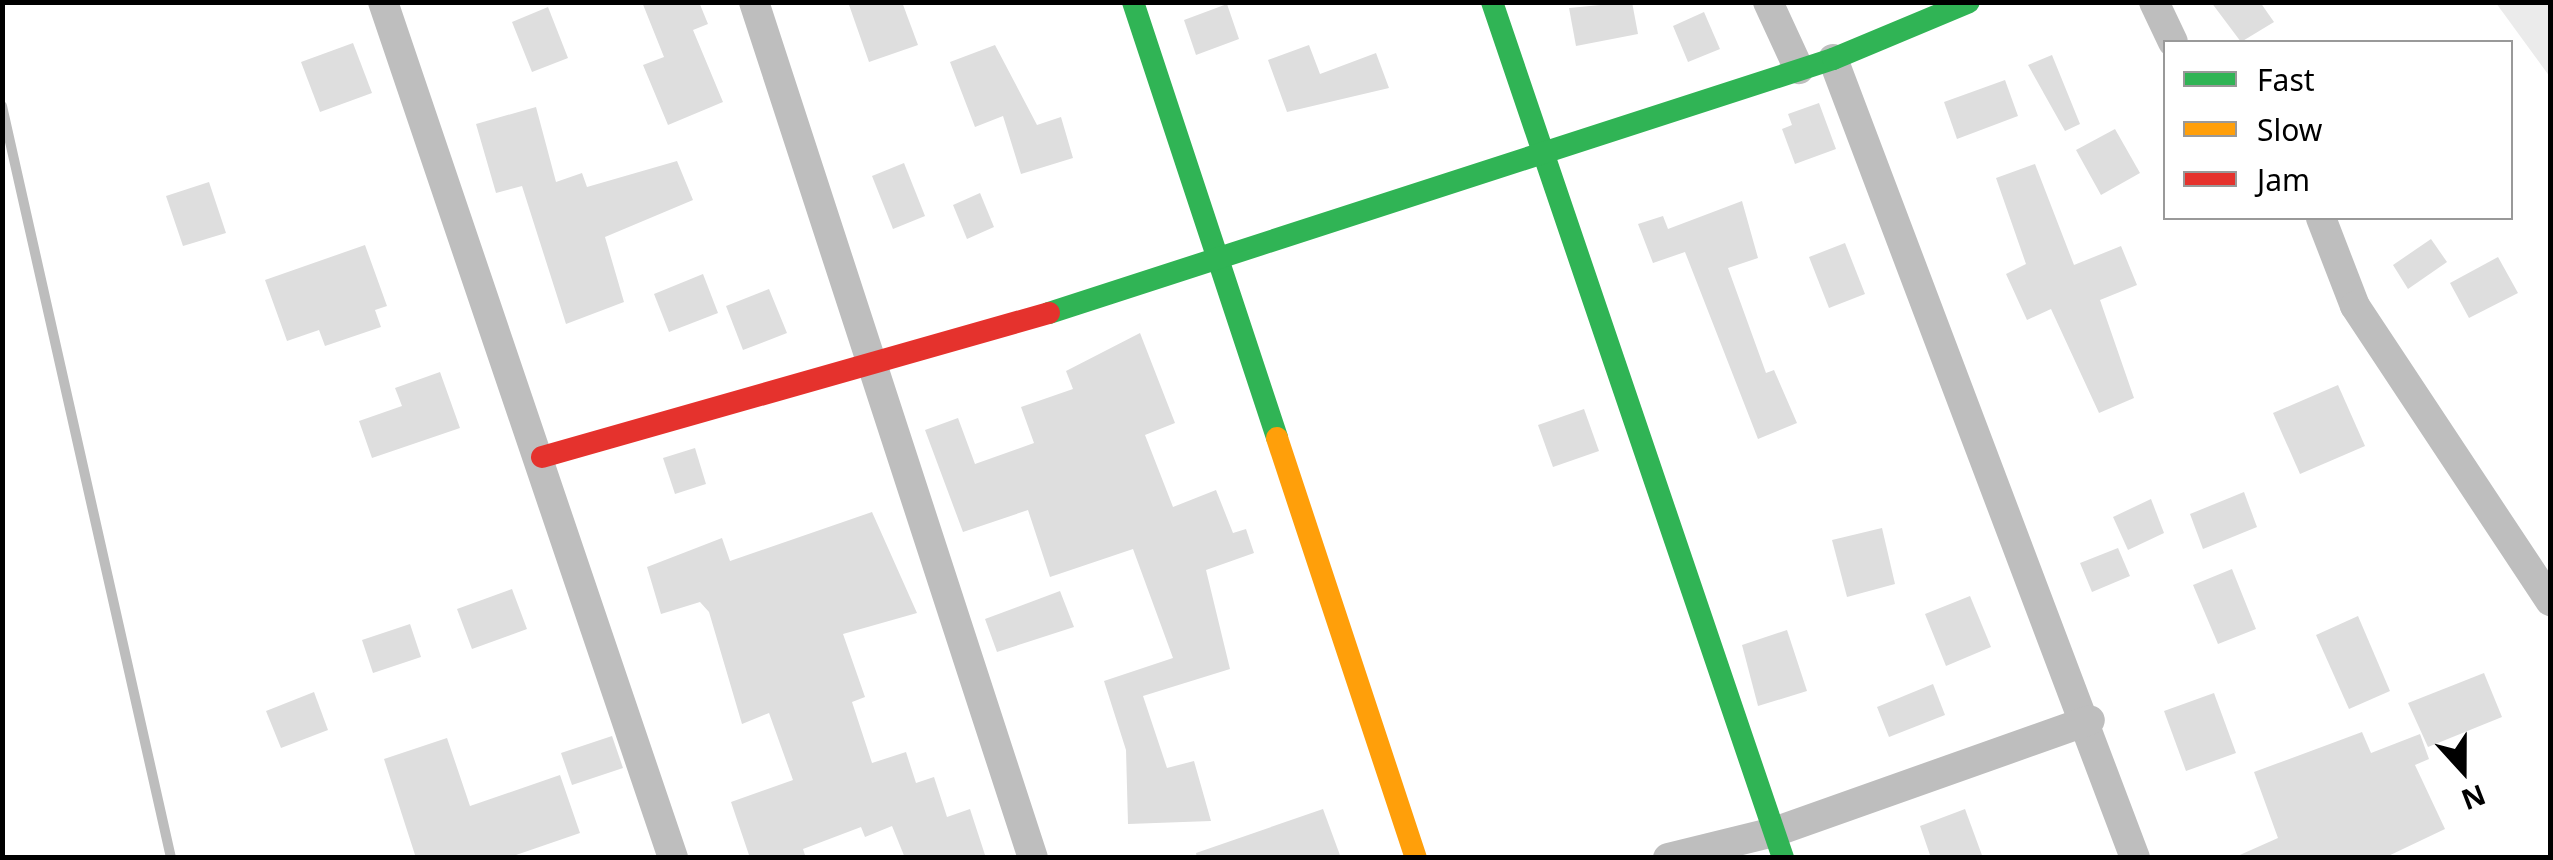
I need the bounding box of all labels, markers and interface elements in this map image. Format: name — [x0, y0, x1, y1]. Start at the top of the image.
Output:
legend — [2163, 40, 2513, 220]
text: Fast — [2257, 59, 2315, 100]
text: Slow — [2257, 109, 2322, 150]
text: Jam — [2257, 159, 2310, 200]
north arrow — [2413, 720, 2513, 820]
text: N — [2456, 776, 2491, 820]

